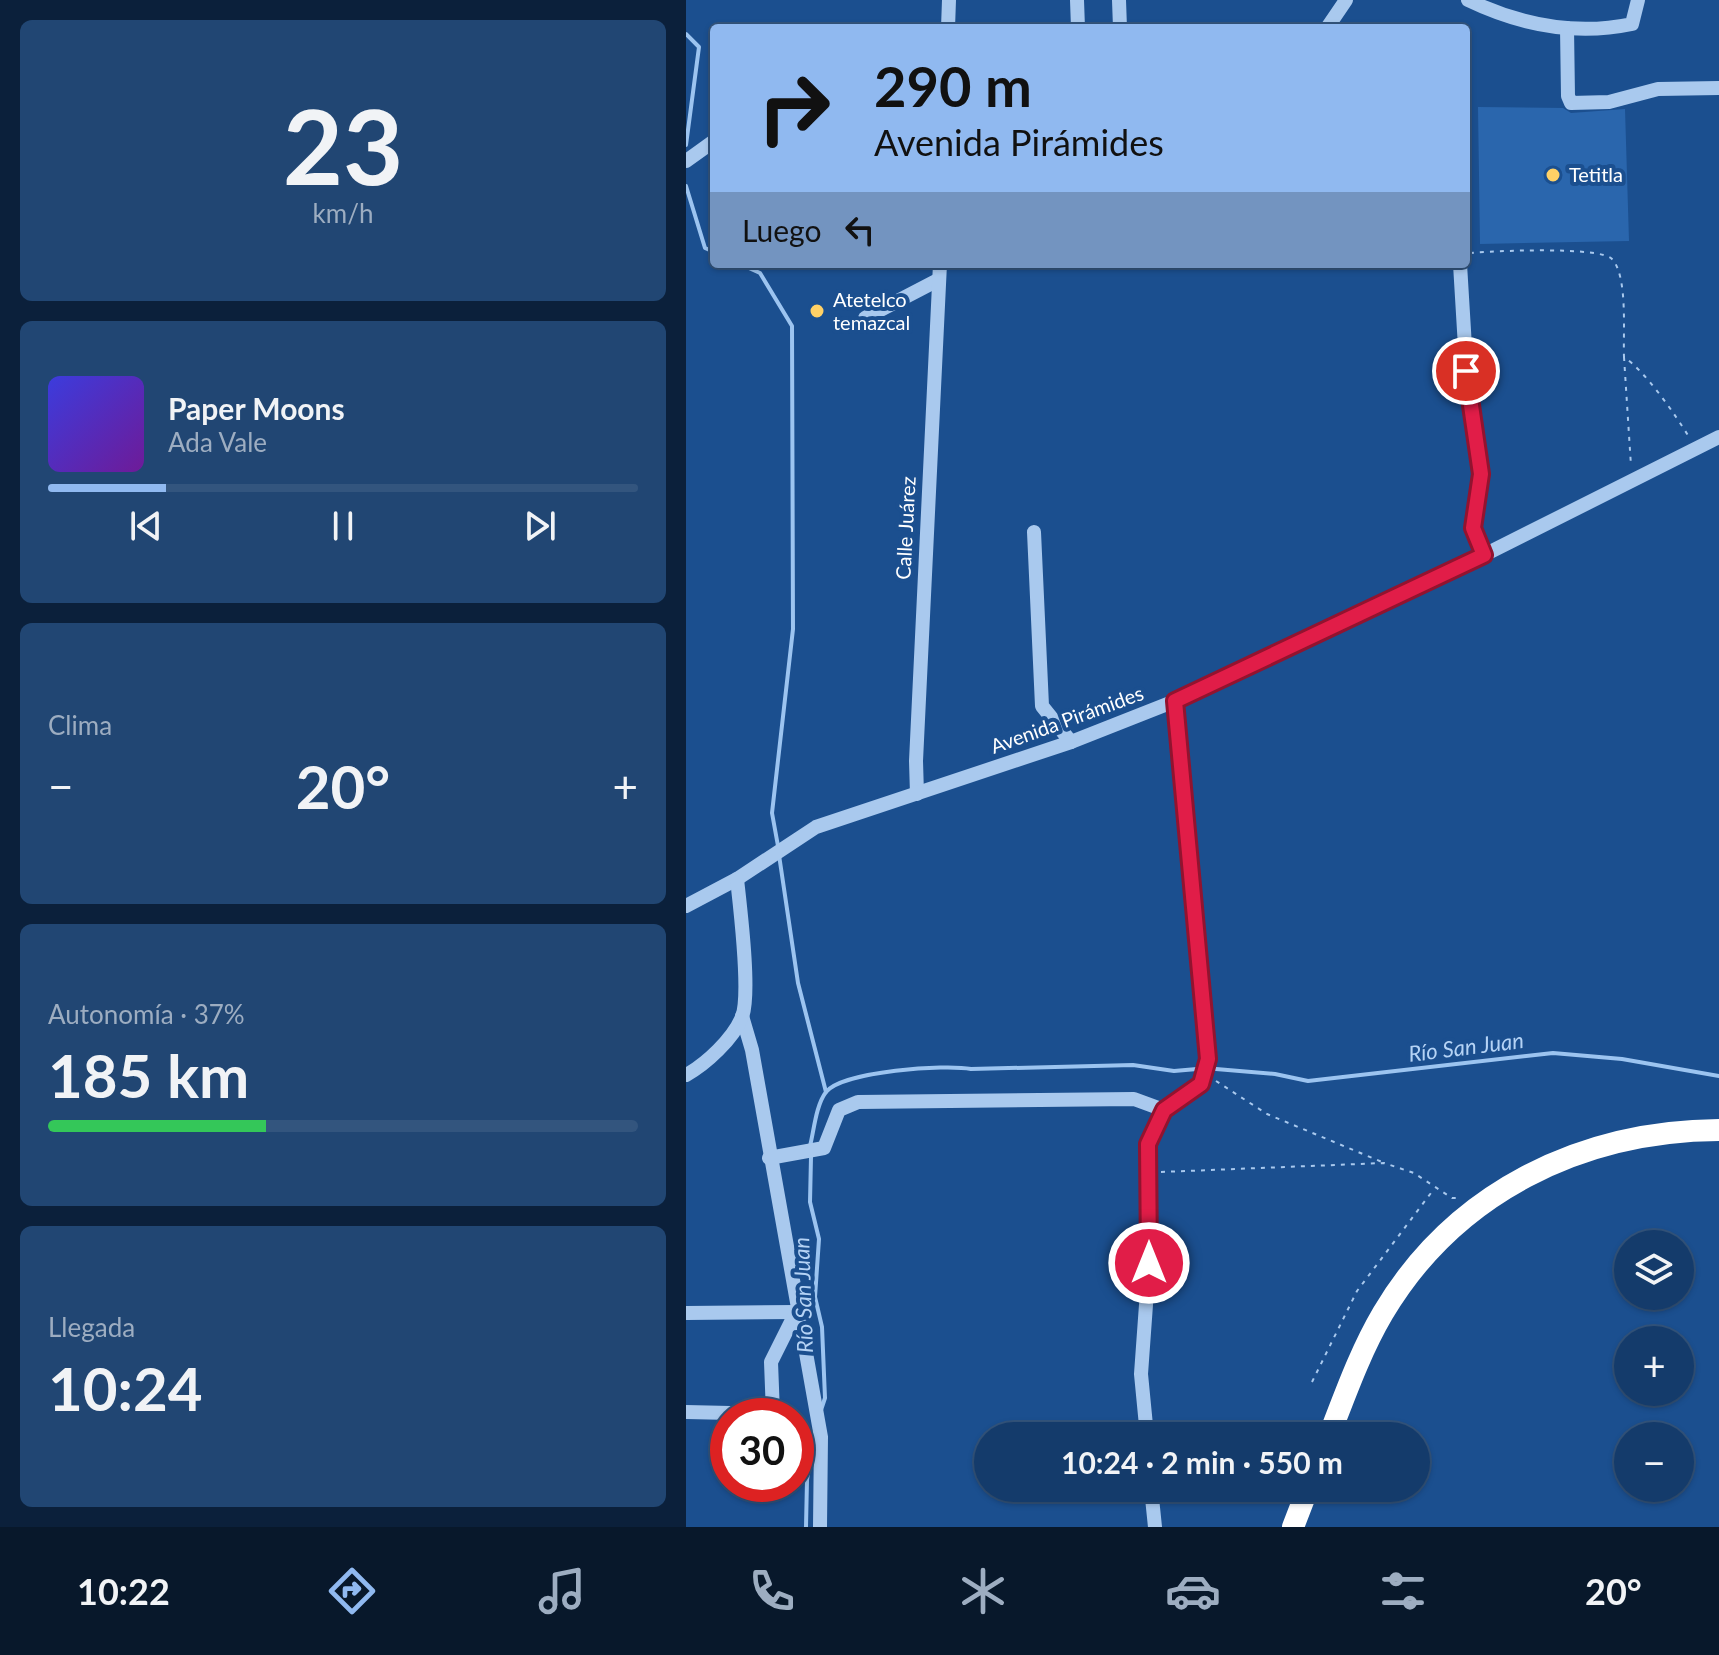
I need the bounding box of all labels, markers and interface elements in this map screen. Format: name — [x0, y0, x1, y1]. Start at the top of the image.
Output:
text: 290 m — [874, 52, 1032, 119]
icon: right — [742, 56, 846, 160]
text: 23 — [283, 82, 403, 207]
text: Avenida Pirámides — [874, 120, 1164, 164]
place label: Tetitla — [1569, 162, 1623, 186]
marker: Tetitla — [1544, 166, 1562, 184]
text: km/h — [313, 197, 373, 229]
icon: left — [838, 208, 882, 252]
text: Luego — [742, 212, 822, 248]
place label: Atetelco temazcal — [833, 287, 910, 334]
marker: Atetelco temazcal — [808, 302, 826, 320]
pin — [1432, 337, 1500, 405]
icon: arrive — [1444, 349, 1488, 393]
text: Paper Moons — [168, 390, 345, 426]
text: Ada Vale — [168, 426, 267, 458]
street label: Calle Juárez — [890, 476, 920, 580]
icon: previous — [124, 504, 168, 548]
icon: pause — [321, 504, 365, 548]
icon: next — [518, 504, 562, 548]
street label: Avenida Pirámides — [987, 680, 1146, 758]
text: Clima — [48, 709, 112, 741]
text: 20° — [296, 750, 390, 822]
text: − — [48, 760, 74, 812]
text: + — [612, 760, 638, 812]
text: Autonomía · 37% — [48, 998, 245, 1030]
water label: Río San Juan — [1407, 1026, 1525, 1067]
text: 185 km — [48, 1039, 249, 1111]
position arrow — [1107, 1221, 1191, 1305]
map controls — [1614, 1230, 1694, 1502]
button: layers — [1614, 1230, 1694, 1310]
water label: Río San Juan — [787, 1237, 818, 1353]
text: Llegada — [48, 1311, 135, 1343]
button: + — [1614, 1326, 1694, 1406]
text: 10:24 — [48, 1352, 203, 1424]
speed limit sign: 30 — [710, 1398, 814, 1502]
button: − — [1614, 1422, 1694, 1502]
text: 10:24 · 2 min · 550 m — [1061, 1444, 1343, 1480]
icon: directions — [324, 1563, 380, 1619]
icon: music — [534, 1563, 590, 1619]
icon: phone — [744, 1563, 800, 1619]
icon: climate — [955, 1563, 1011, 1619]
icon: car — [1165, 1563, 1221, 1619]
icon: filters — [1375, 1563, 1431, 1619]
text: 10:22 — [77, 1569, 170, 1613]
text: 20° — [1585, 1569, 1642, 1613]

